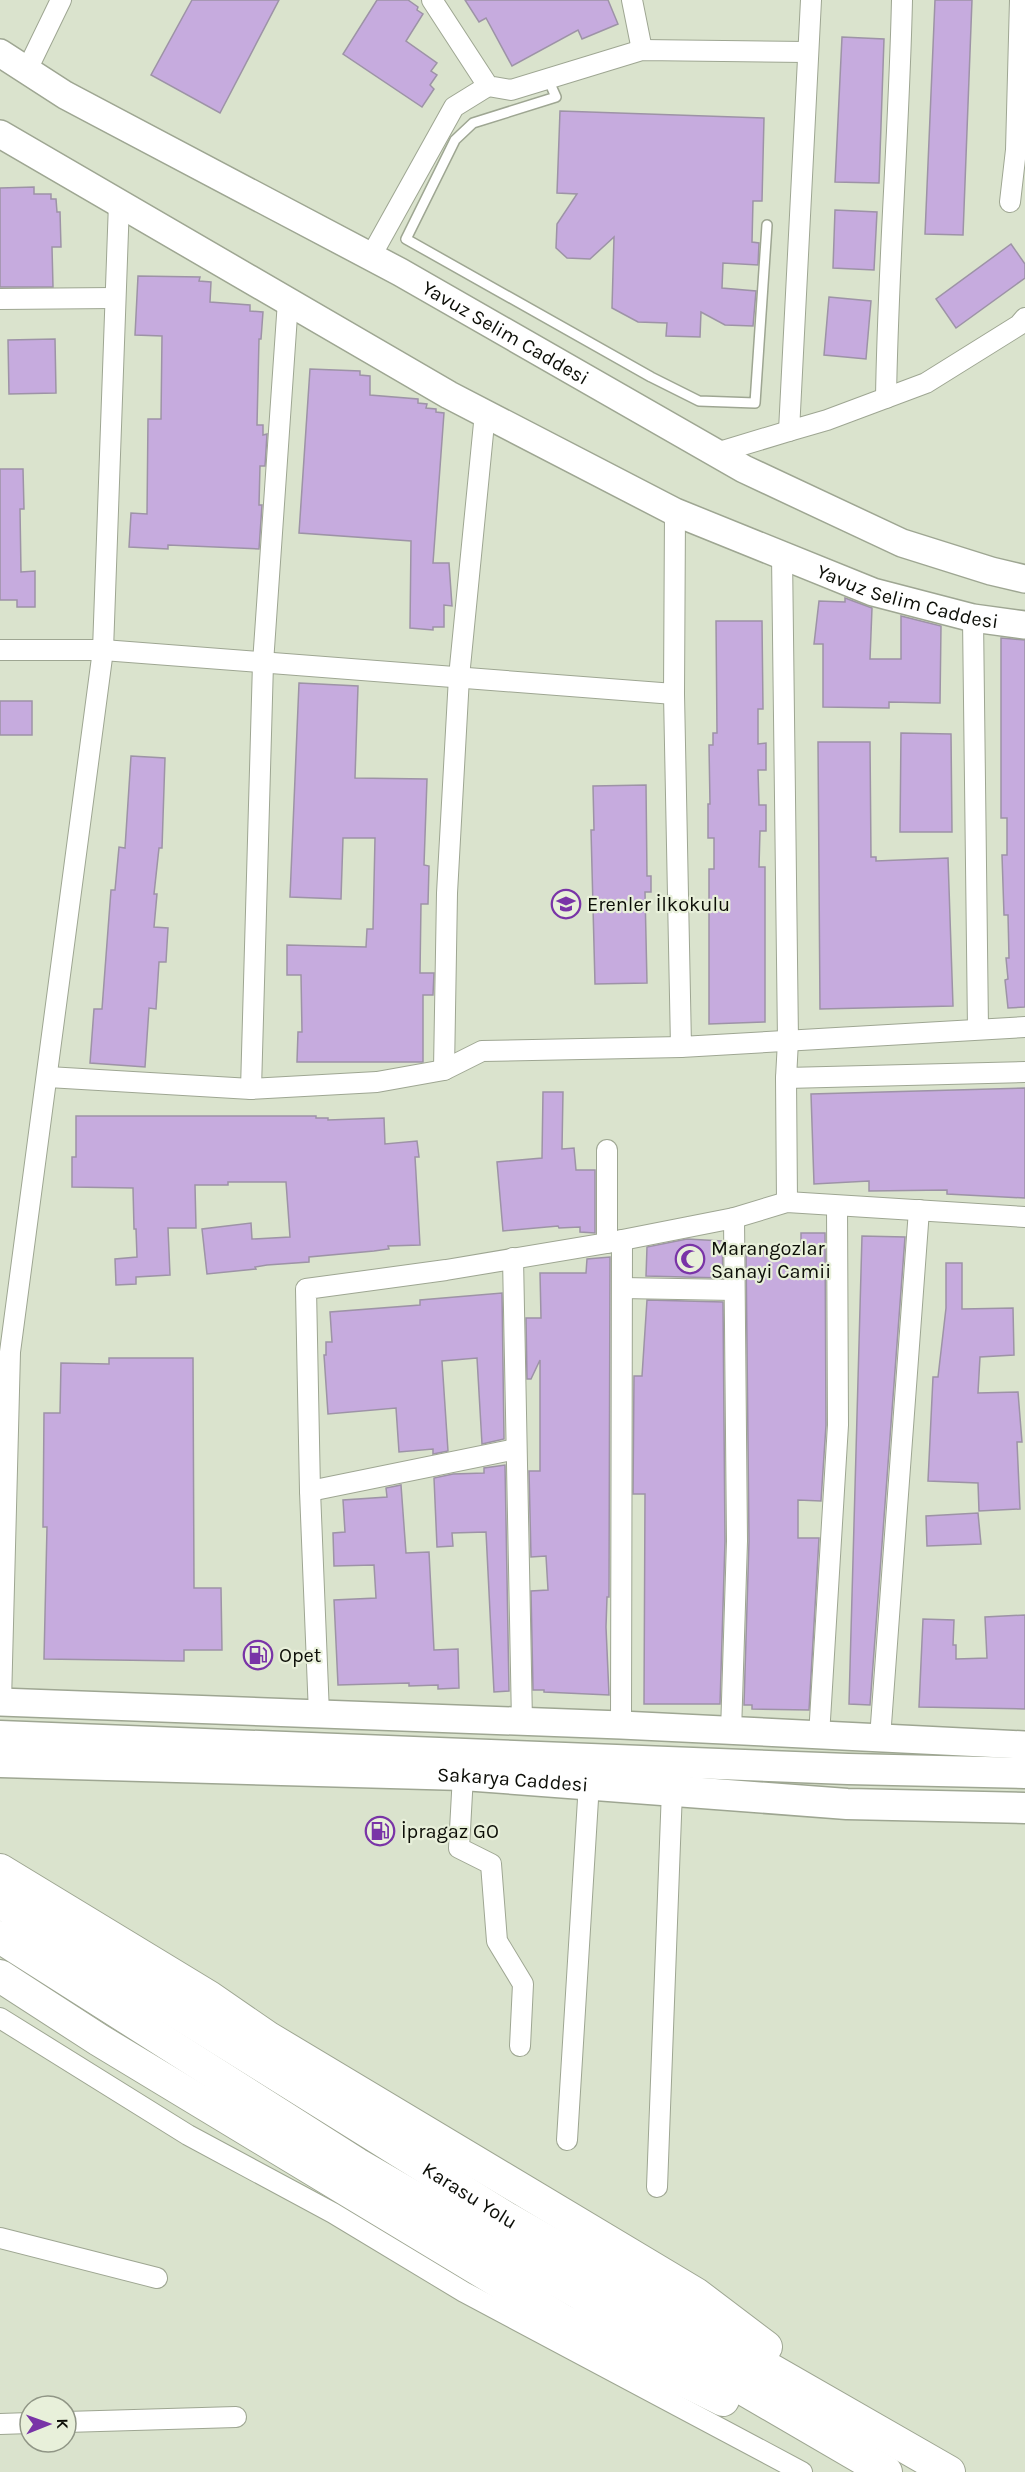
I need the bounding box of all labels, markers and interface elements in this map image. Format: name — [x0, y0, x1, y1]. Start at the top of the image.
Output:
street label: Yavuz Selim Caddesi — [418, 276, 593, 389]
street label: Yavuz Selim Caddesi — [813, 559, 1000, 633]
school or university icon: Erenler İlkokulu — [550, 888, 582, 920]
place label: Erenler İlkokulu — [587, 893, 730, 916]
place label: Marangozlar Sanayi Camii — [711, 1237, 831, 1283]
mosque icon: Marangozlar Sanayi Camii — [674, 1243, 706, 1275]
fuel station icon: Opet — [242, 1639, 274, 1671]
place label: Opet — [279, 1644, 322, 1667]
street label: Sakarya Caddesi — [437, 1763, 589, 1796]
fuel station icon: İpragaz GO — [364, 1815, 396, 1847]
place label: İpragaz GO — [401, 1820, 499, 1843]
street label: Karasu Yolu — [418, 2157, 521, 2233]
north arrow — [18, 2394, 78, 2454]
text: K — [53, 2418, 72, 2430]

